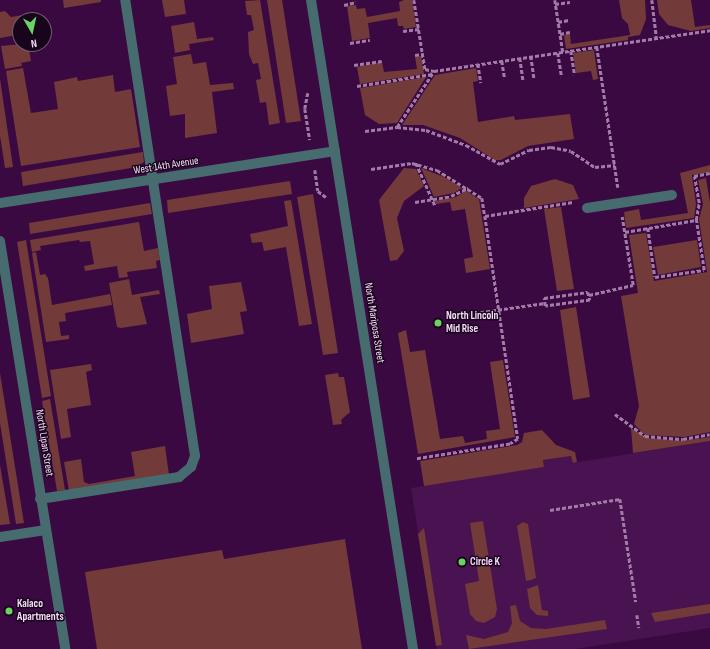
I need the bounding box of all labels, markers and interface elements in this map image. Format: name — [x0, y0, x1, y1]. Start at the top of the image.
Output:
north arrow — [12, 12, 52, 52]
text: N — [30, 36, 38, 50]
street label: West 14th Avenue — [133, 154, 199, 178]
street label: North Mariposa Street — [361, 282, 387, 364]
place label: North Lincoln Mid Rise — [446, 310, 498, 336]
marker: North Lincoln Mid Rise — [433, 318, 443, 328]
street label: North Lipan Street — [32, 408, 56, 478]
place label: Circle K — [470, 555, 500, 569]
marker: Circle K — [457, 557, 467, 567]
place label: Kalaco Apartments — [17, 598, 64, 624]
marker: Kalaco Apartments — [4, 606, 14, 616]

